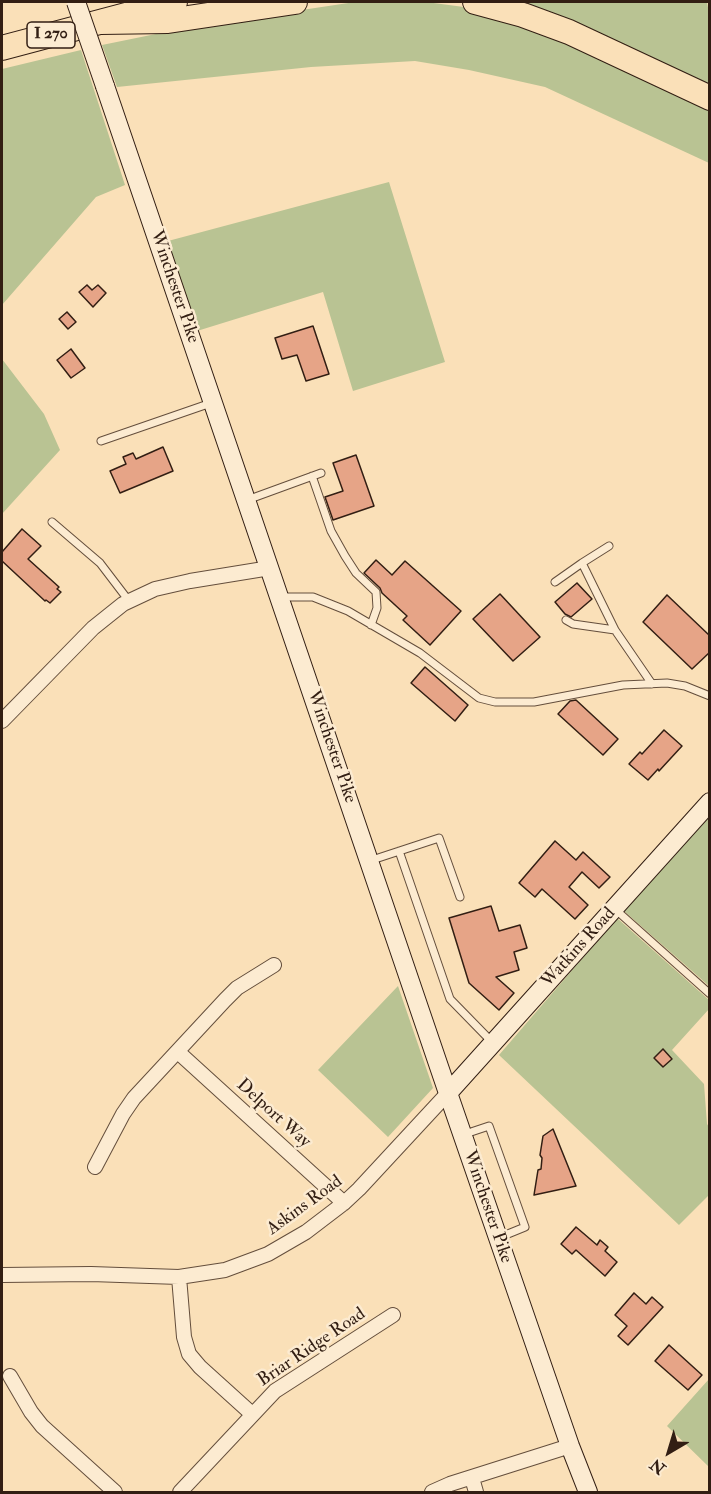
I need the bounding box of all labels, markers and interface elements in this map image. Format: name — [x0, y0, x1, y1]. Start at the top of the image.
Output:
road number: I 270 — [27, 22, 75, 48]
street label: Winchester Pike — [145, 228, 203, 346]
street label: Winchester Pike — [302, 688, 360, 806]
street label: Watkins Road — [537, 904, 621, 992]
street label: Delport Way — [231, 1075, 315, 1153]
street label: Winchester Pike — [458, 1148, 516, 1266]
street label: Askins Road — [263, 1171, 347, 1241]
street label: Briar Ridge Road — [254, 1304, 370, 1392]
north arrow — [639, 1422, 699, 1482]
text: N — [646, 1454, 670, 1478]

